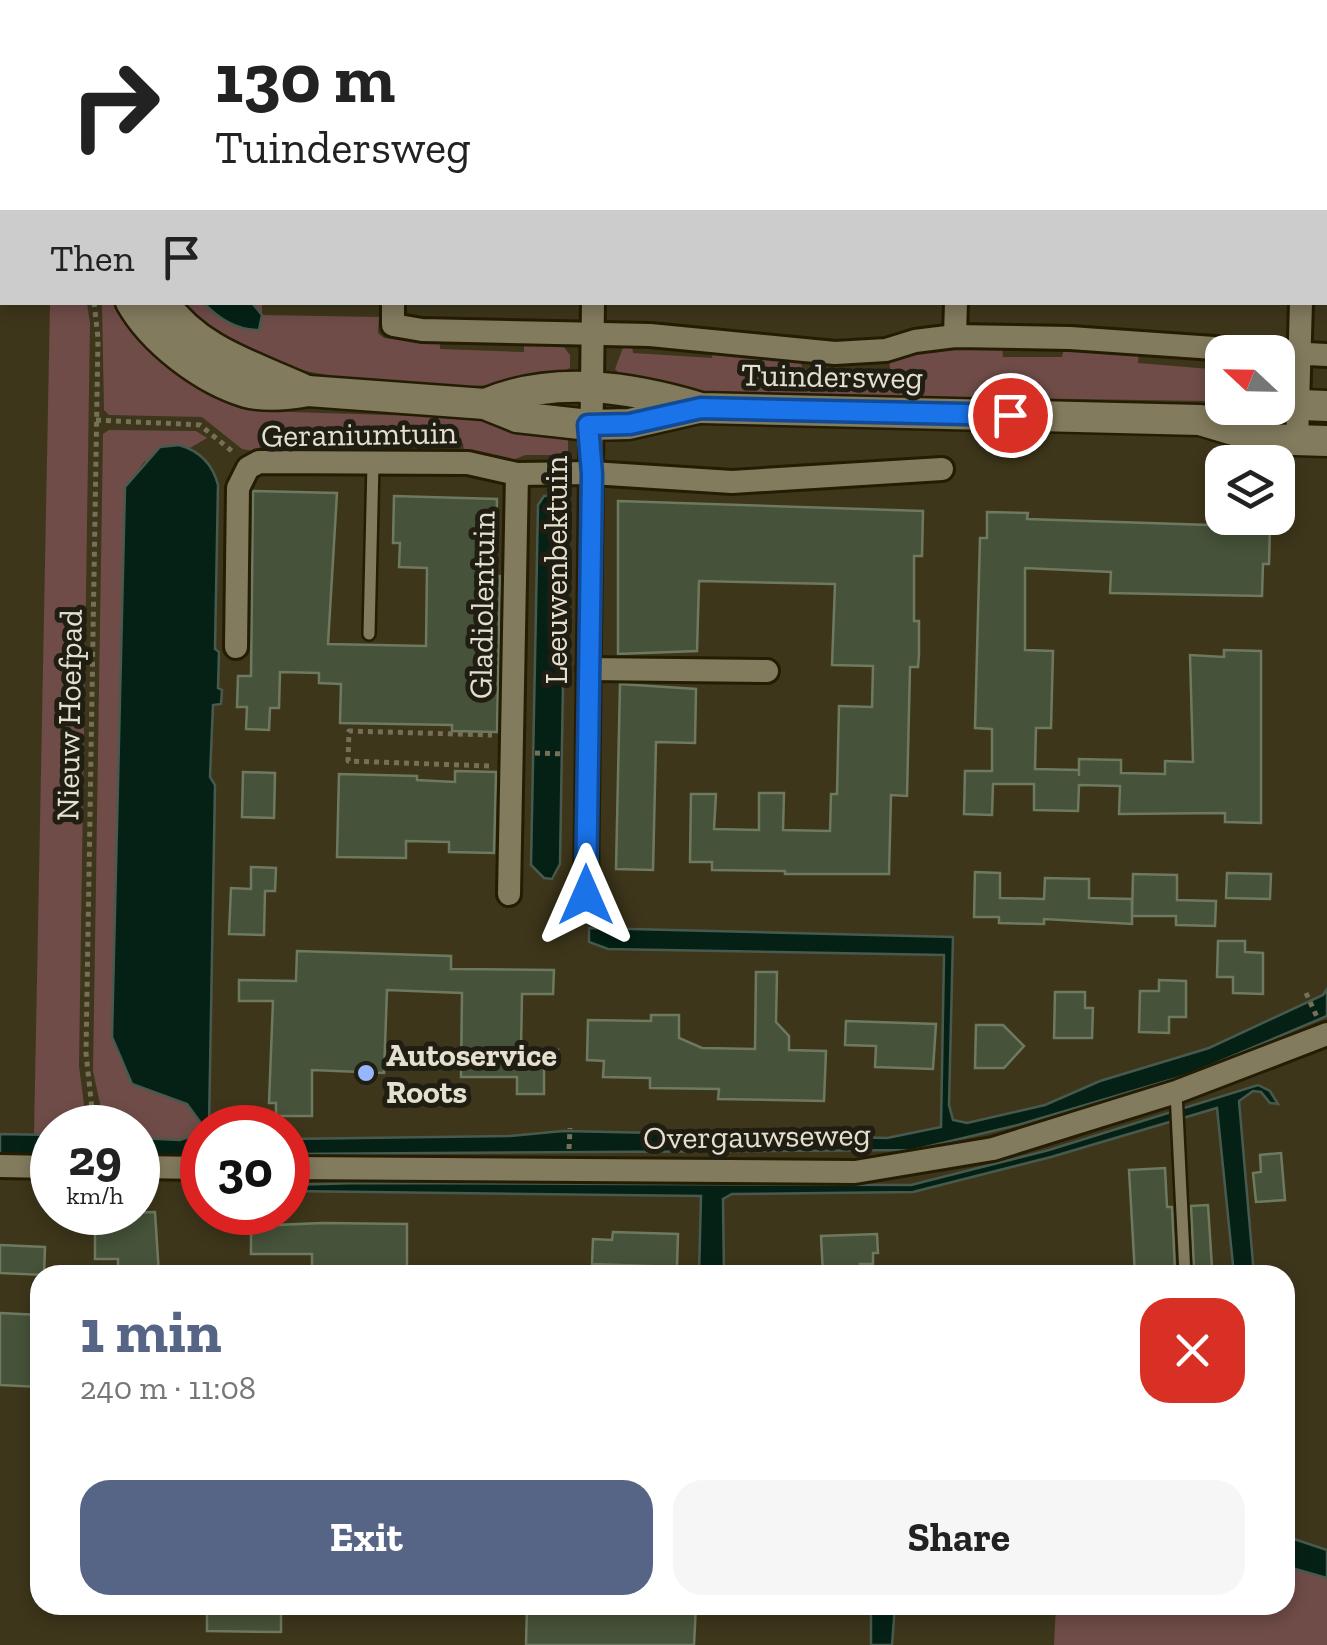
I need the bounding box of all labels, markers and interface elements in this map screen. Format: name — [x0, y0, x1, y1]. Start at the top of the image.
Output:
text: 130 m — [215, 36, 395, 120]
icon: right — [50, 40, 180, 170]
text: Tuindersweg — [215, 121, 471, 175]
icon: arrive — [154, 230, 209, 285]
text: Then — [50, 235, 134, 281]
north arrow — [1205, 335, 1295, 425]
map controls — [1205, 335, 1295, 535]
street label: Tuindersweg — [741, 355, 923, 397]
pin — [968, 373, 1053, 458]
icon: arrive — [983, 388, 1038, 443]
street label: Geraniumtuin — [261, 413, 458, 455]
button: layers — [1205, 445, 1295, 535]
street label: Leeuwenbektuin — [537, 455, 575, 684]
street label: Gladiolentuin — [461, 510, 503, 699]
street label: Nieuw Hoefpad — [48, 609, 90, 821]
position arrow — [534, 843, 638, 947]
place label: Autoservice Roots — [386, 1036, 557, 1111]
marker: Autoservice Roots — [355, 1062, 377, 1084]
speed limit sign: 30 — [180, 1105, 310, 1235]
street label: Overgauwseweg — [643, 1115, 871, 1157]
text: 29 — [68, 1128, 122, 1188]
text: km/h — [66, 1180, 124, 1210]
text: 1 min — [80, 1295, 222, 1367]
button: close — [1140, 1298, 1245, 1403]
text: 240 m · 11:08 — [80, 1369, 256, 1407]
button: Exit — [80, 1480, 653, 1595]
button: Share — [673, 1480, 1245, 1595]

